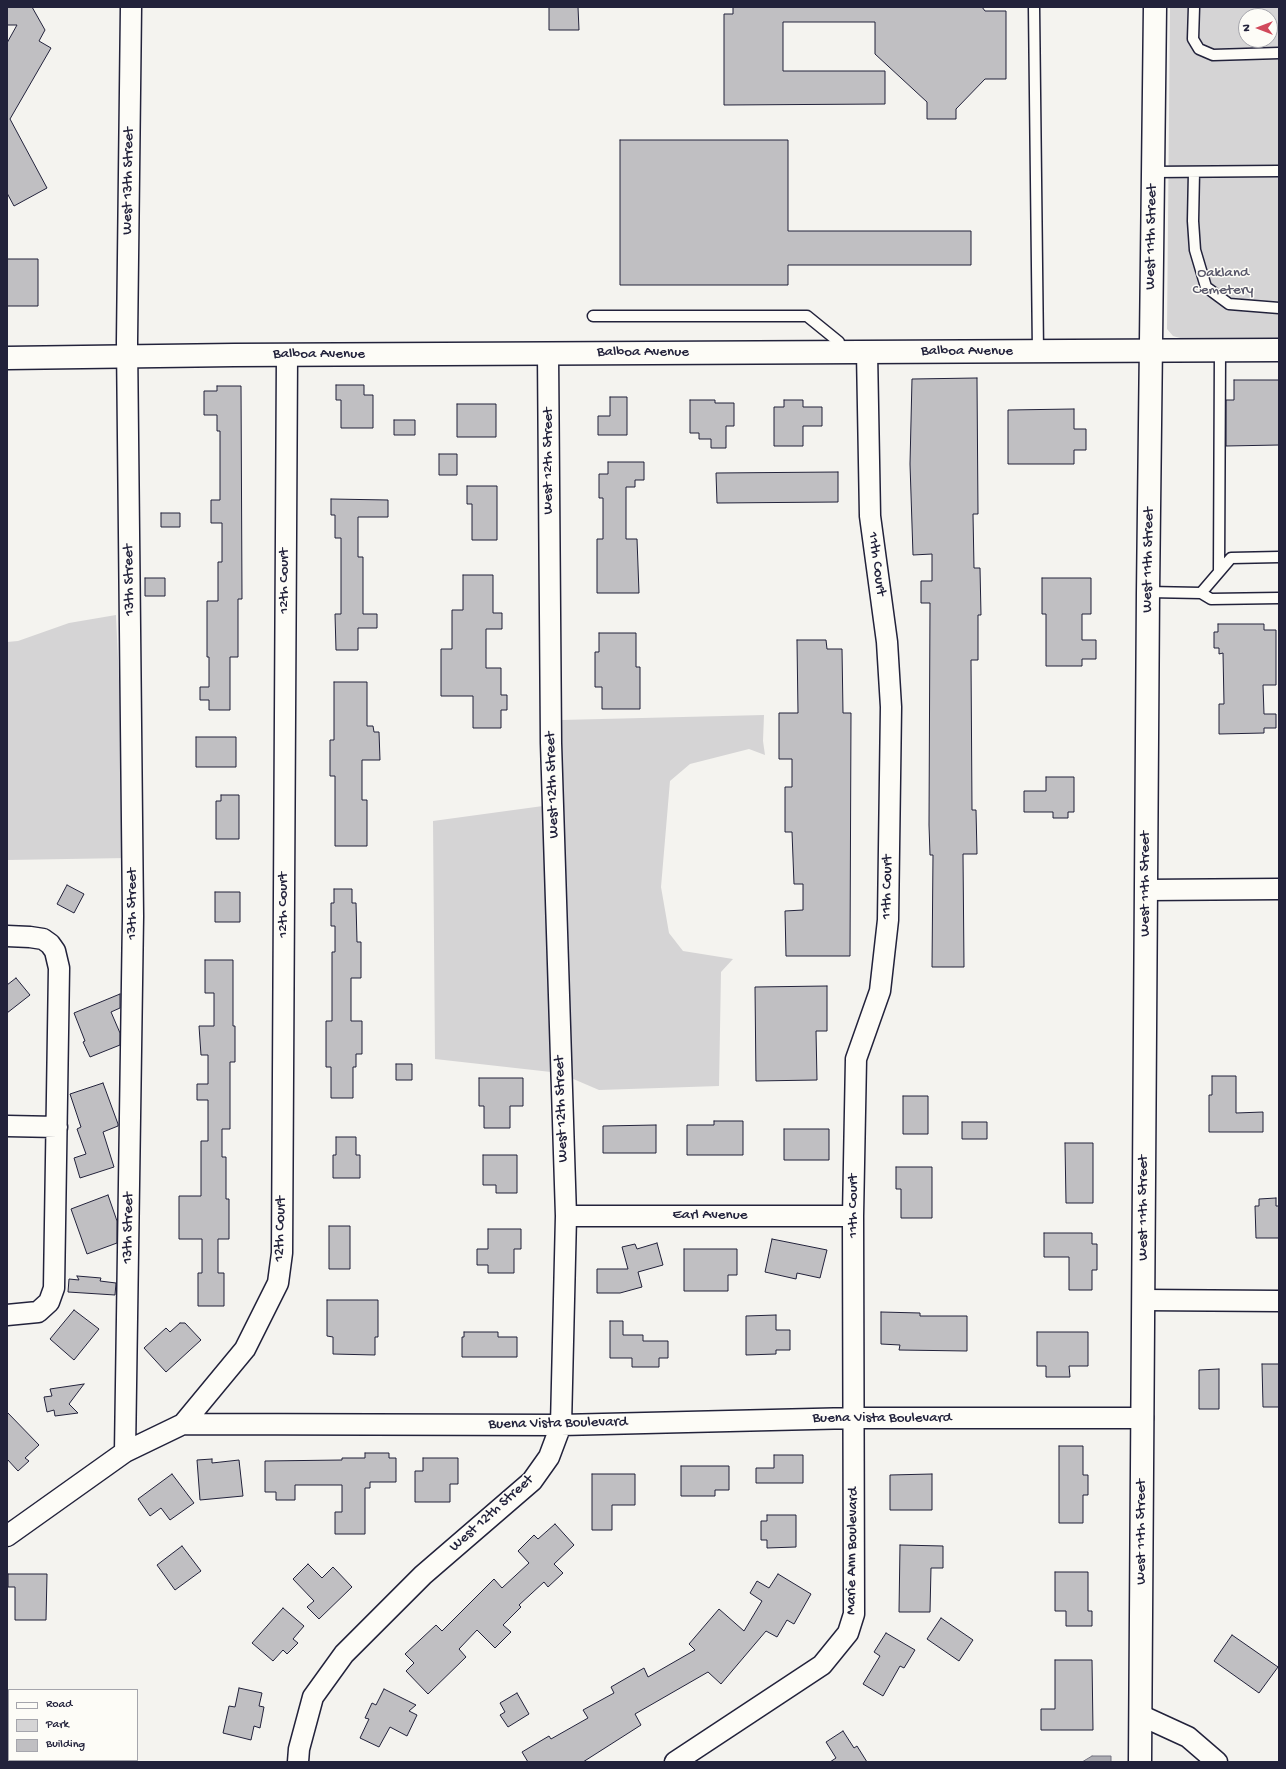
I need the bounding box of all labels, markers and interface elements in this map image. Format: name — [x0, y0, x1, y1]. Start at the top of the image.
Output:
north arrow — [1238, 8, 1278, 48]
text: N — [1241, 24, 1253, 32]
street label: West 13th Street — [119, 127, 139, 235]
street label: West 11th Street — [1142, 184, 1162, 290]
park label: Oakland Cemetery — [1193, 265, 1253, 300]
street label: Balboa Avenue — [921, 343, 1013, 361]
street label: Balboa Avenue — [597, 344, 689, 362]
street label: Balboa Avenue — [273, 346, 365, 364]
street label: West 12th Street — [540, 408, 558, 514]
street label: West 11th Street — [1139, 507, 1159, 613]
street label: 11th Court — [863, 531, 889, 597]
street label: 13th Street — [120, 544, 140, 616]
street label: 12th Court — [276, 548, 294, 614]
street label: West 12th Street — [542, 731, 564, 839]
street label: West 11th Street — [1137, 831, 1155, 937]
street label: 11th Court — [878, 855, 898, 919]
street label: 13th Street — [124, 868, 142, 940]
street label: 12th Court — [275, 872, 293, 938]
street label: West 12th Street — [551, 1055, 573, 1163]
street label: West 11th Street — [1135, 1155, 1153, 1261]
street label: 11th Court — [845, 1174, 863, 1238]
street label: 13th Street — [119, 1192, 139, 1264]
street label: 12th Court — [271, 1196, 291, 1262]
street label: Earl Avenue — [673, 1207, 747, 1225]
street label: Buena Vista Boulevard — [812, 1410, 952, 1428]
street label: Buena Vista Boulevard — [488, 1414, 628, 1434]
street label: West 12th Street — [446, 1472, 538, 1556]
street label: West 11th Street — [1133, 1479, 1151, 1585]
street label: Marie Ann Boulevard — [843, 1487, 863, 1615]
legend — [8, 1689, 138, 1761]
text: Road — [46, 1698, 72, 1712]
text: Park — [46, 1718, 69, 1732]
text: Building — [46, 1738, 85, 1752]

